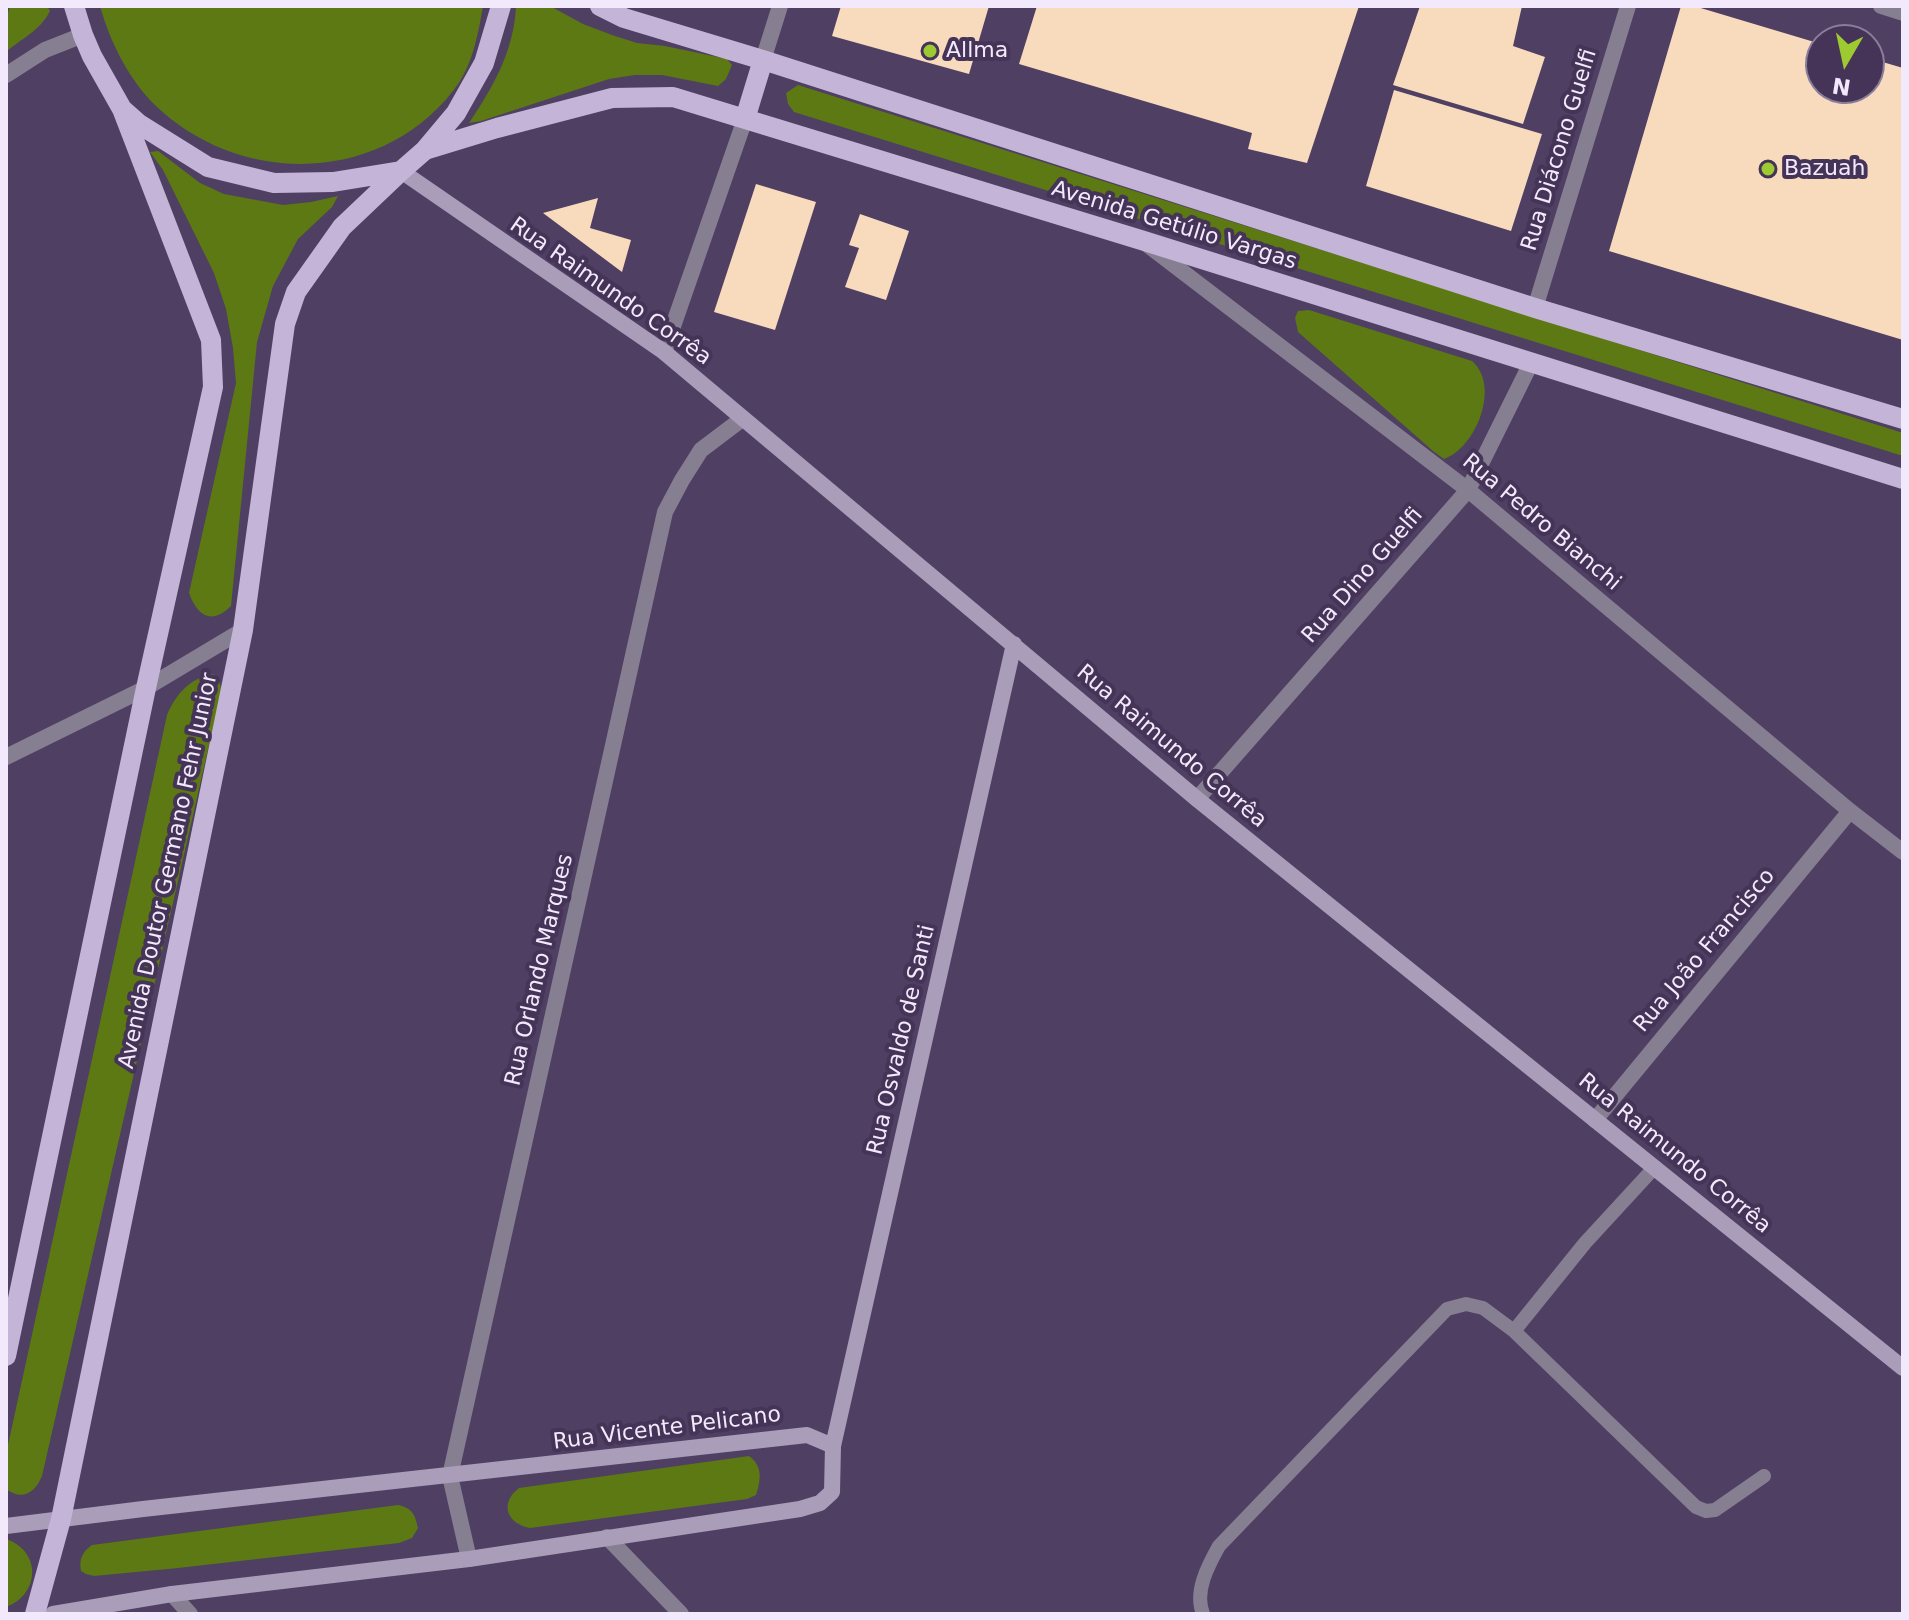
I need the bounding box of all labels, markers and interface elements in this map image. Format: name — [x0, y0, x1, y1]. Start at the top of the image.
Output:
north arrow — [1805, 24, 1885, 104]
place label: Allma — [946, 38, 1008, 64]
marker: Allma — [921, 42, 939, 60]
street label: Rua Diácono Guelfi — [1517, 46, 1603, 254]
text: N — [1830, 72, 1853, 100]
place label: Bazuah — [1784, 156, 1865, 182]
marker: Bazuah — [1759, 160, 1777, 178]
street label: Avenida Getúlio Vargas — [1048, 176, 1300, 276]
street label: Rua Raimundo Corrêa — [504, 212, 716, 372]
street label: Rua Pedro Bianchi — [1456, 449, 1626, 597]
street label: Rua Dino Guelfi — [1297, 503, 1429, 649]
street label: Rua Raimundo Corrêa — [1071, 660, 1271, 834]
street label: Avenida Doutor Germano Fehr Junior — [114, 671, 224, 1071]
street label: Rua Orlando Marques — [500, 852, 580, 1088]
street label: Rua João Francisco — [1629, 864, 1781, 1038]
street label: Rua Osvaldo de Santi — [863, 922, 941, 1158]
street label: Rua Raimundo Corrêa — [1572, 1068, 1776, 1240]
street label: Rua Vicente Pelicano — [552, 1402, 782, 1456]

